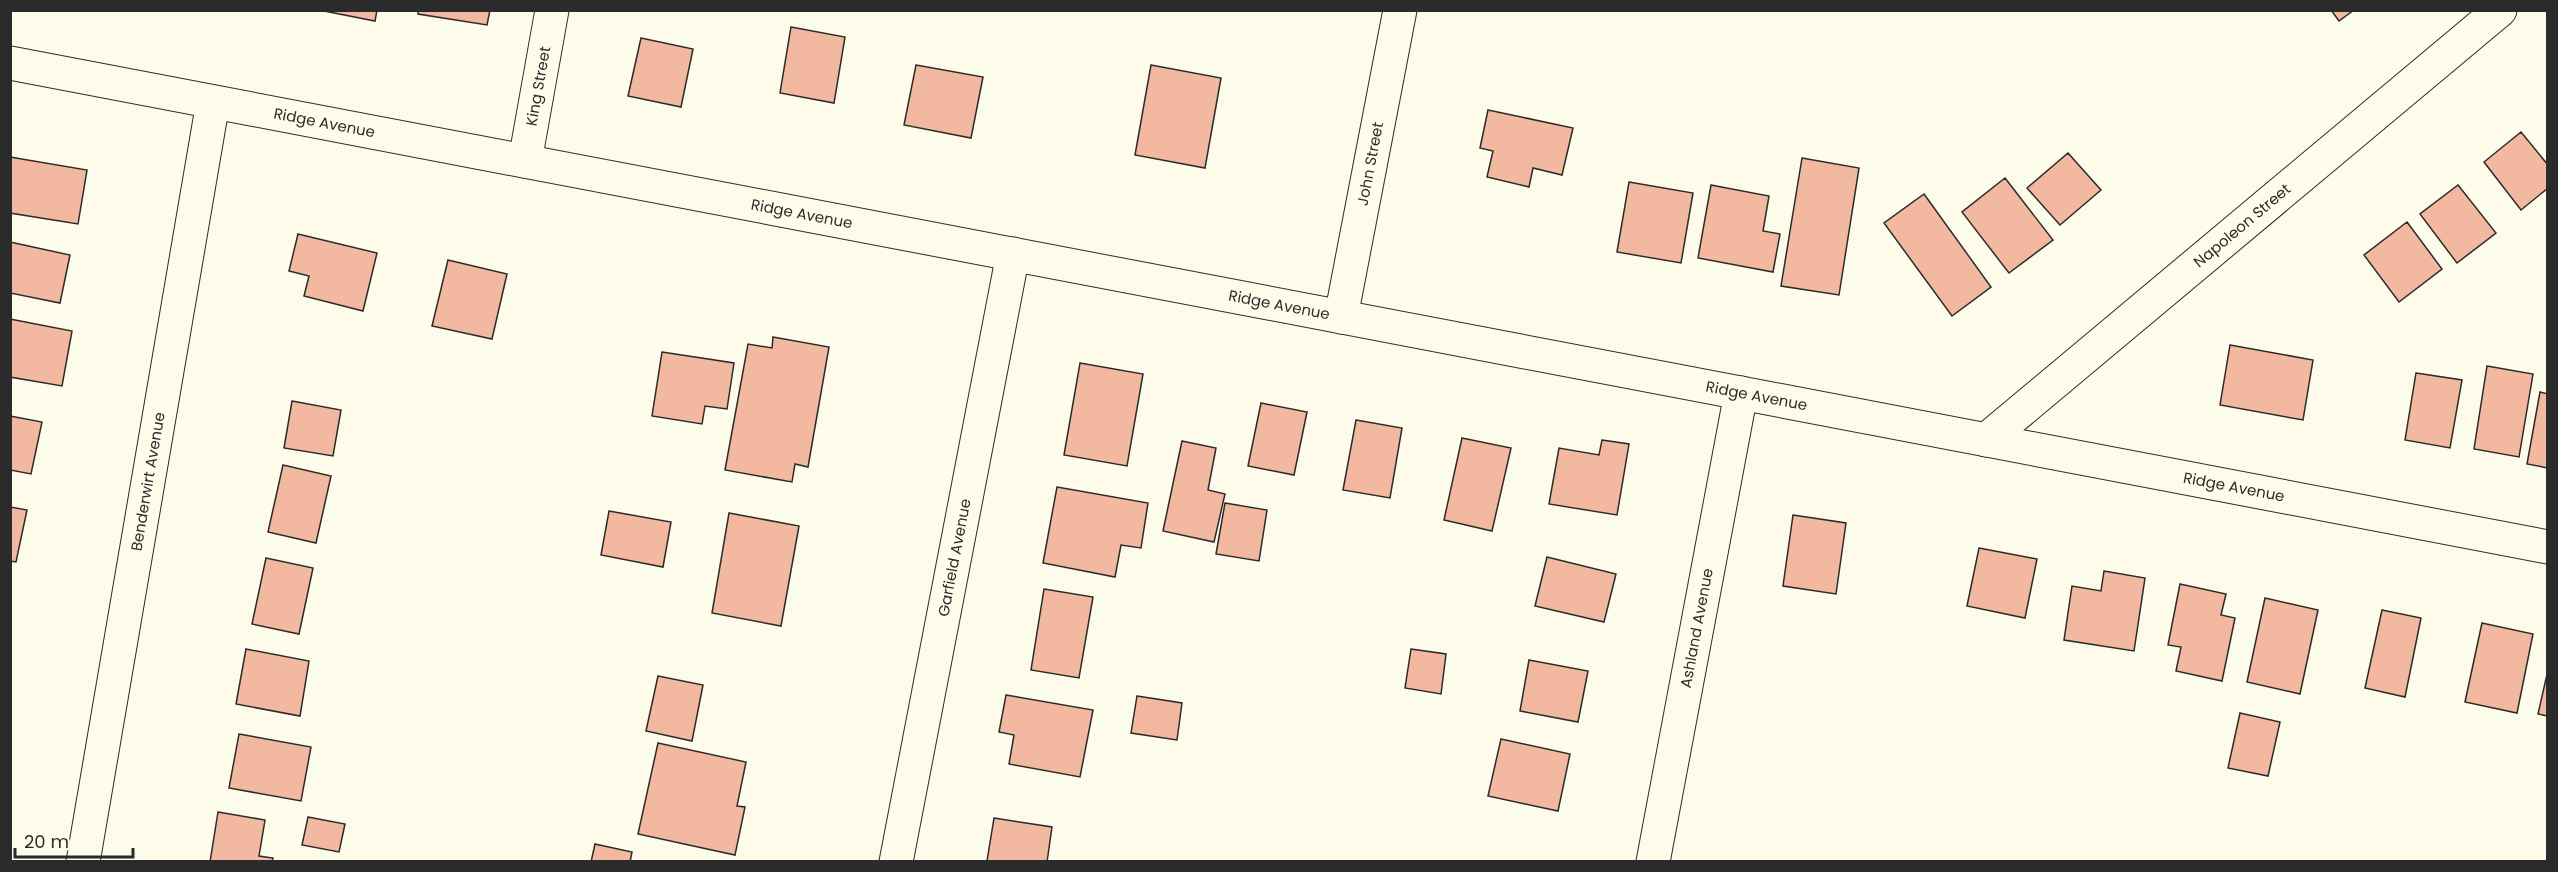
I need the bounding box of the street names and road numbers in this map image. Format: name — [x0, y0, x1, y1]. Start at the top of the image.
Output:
street label: King Street — [520, 45, 555, 128]
street label: Ridge Avenue — [272, 103, 377, 142]
street label: John Street — [1352, 120, 1388, 207]
street label: Napoleon Street — [2189, 179, 2295, 272]
street label: Ridge Avenue — [749, 194, 854, 233]
street label: Ridge Avenue — [1227, 285, 1332, 324]
street label: Ridge Avenue — [1704, 376, 1809, 416]
street label: Benderwirt Avenue — [125, 410, 170, 553]
street label: Ridge Avenue — [2182, 467, 2286, 507]
street label: Garfield Avenue — [932, 497, 976, 618]
street label: Ashland Avenue — [1675, 566, 1718, 690]

